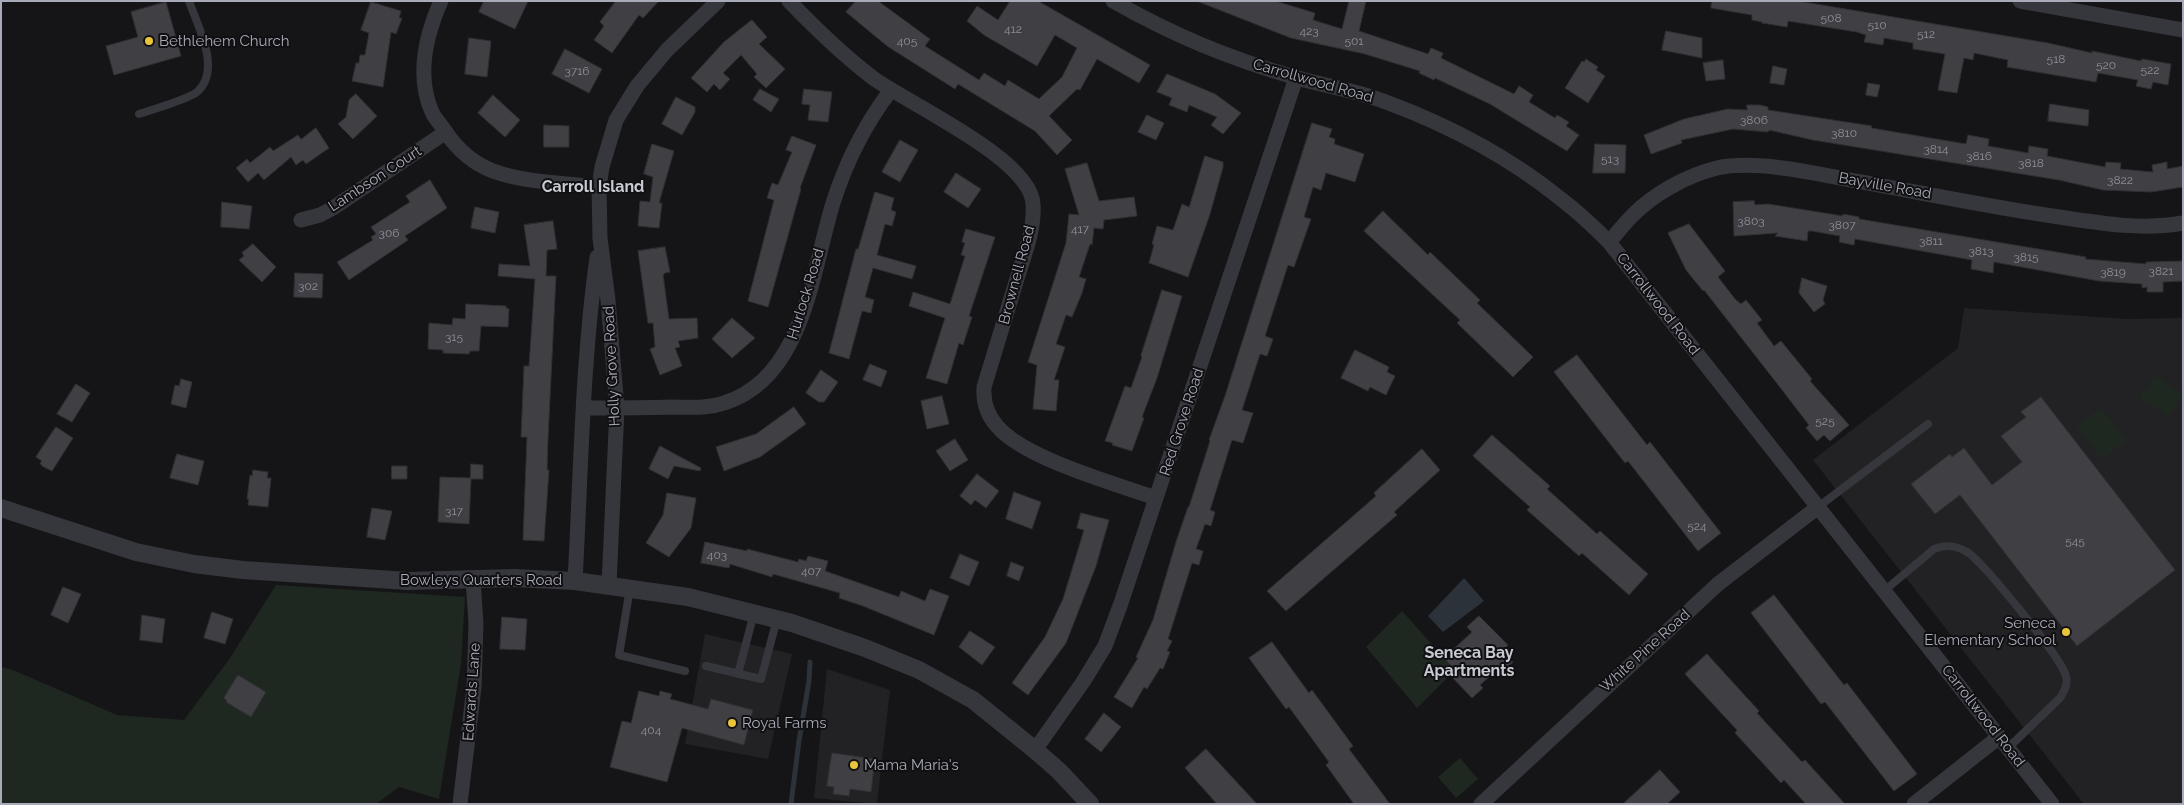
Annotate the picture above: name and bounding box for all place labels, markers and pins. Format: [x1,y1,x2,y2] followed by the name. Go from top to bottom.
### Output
[159,32,289,50] place label: Bethlehem Church
[143,35,155,47] marker: Bethlehem Church
[1924,614,2056,649] place label: Seneca Elementary School
[2060,626,2072,638] marker: Seneca Elementary School
[742,714,827,732] place label: Royal Farms
[726,717,738,729] marker: Royal Farms
[864,756,959,774] place label: Mama Maria's
[848,759,860,771] marker: Mama Maria's

